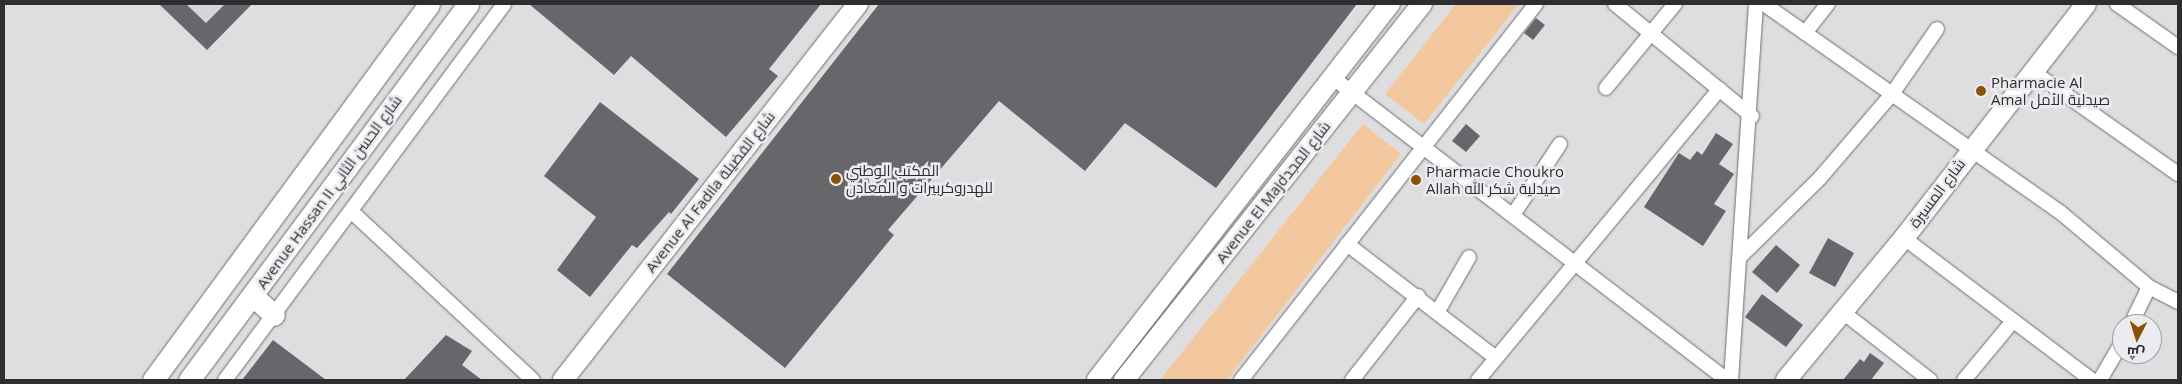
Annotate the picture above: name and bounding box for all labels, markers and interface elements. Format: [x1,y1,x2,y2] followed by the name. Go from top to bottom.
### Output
[1991,73,2110,108] place label: Pharmacie Al Amal صيدلية الأمل
[1975,85,1987,97] marker: Pharmacie Al Amal صيدلية الأمل
[253,92,405,292] street label: Avenue Hassan II شارع الحسن الثاني
[641,108,779,276] street label: Avenue Al Fadila شارع الفضيلة
[1212,117,1334,267] street label: Avenue El Majdشارع المجد
[1905,155,1969,231] street label: شارع المسيرة
[846,161,993,196] place label: المكتب الوطني للهدروكربيرات و المعادن
[1426,162,1564,197] place label: Pharmacie Choukro Allah صيدلية شكر الله
[830,173,842,185] marker: المكتب الوطني للهدروكربيرات و المعادن
[1410,174,1422,186] marker: Pharmacie Choukro Allah صيدلية شكر الله
[2112,314,2162,364] north arrow
[2126,343,2146,364] text: ش

